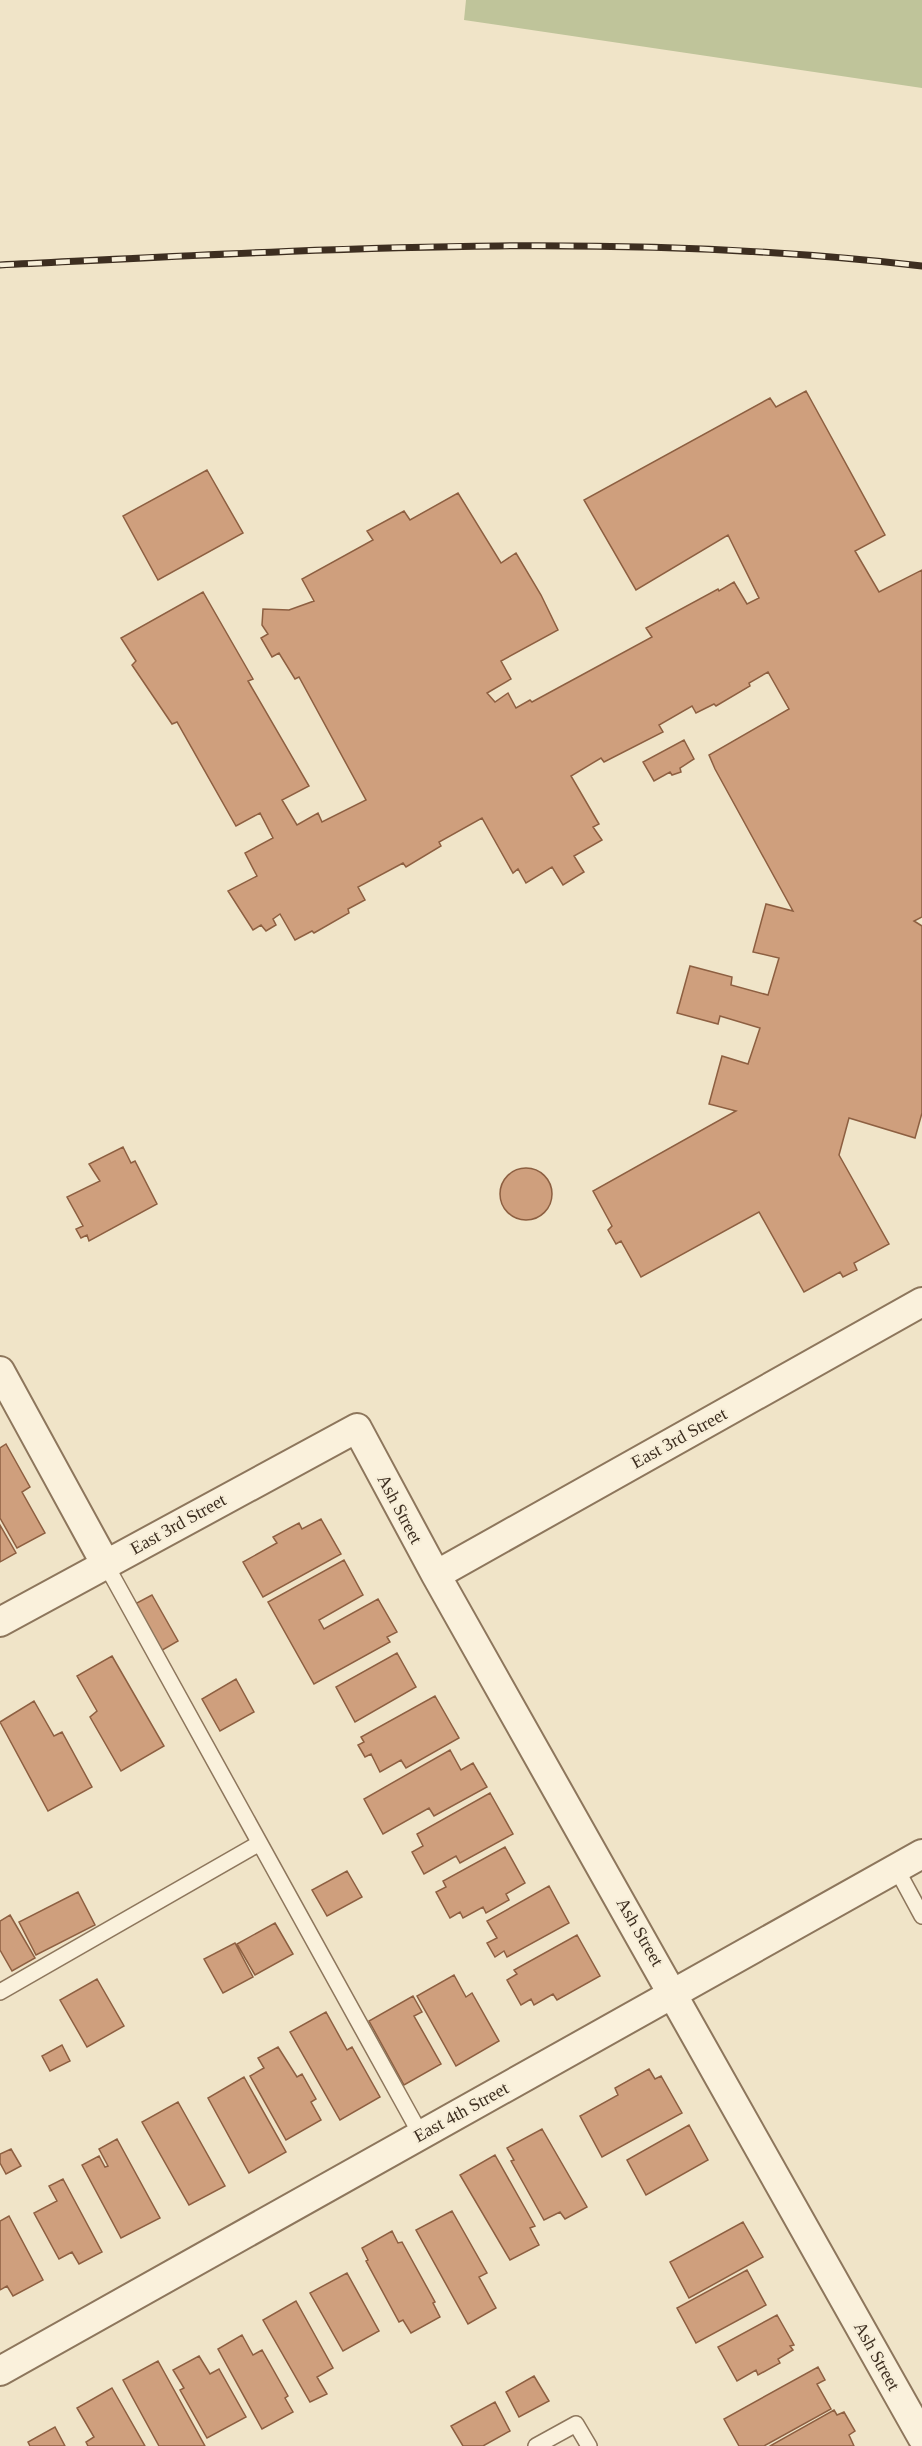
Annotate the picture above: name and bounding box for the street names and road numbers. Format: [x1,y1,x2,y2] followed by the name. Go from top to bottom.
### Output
[628,1404,730,1472] street label: East 3rd Street
[373,1471,427,1547] street label: Ash Street
[127,1490,229,1558] street label: East 3rd Street
[612,1894,668,1970] street label: Ash Street
[410,2078,512,2146] street label: East 4th Street
[850,2318,904,2394] street label: Ash Street

